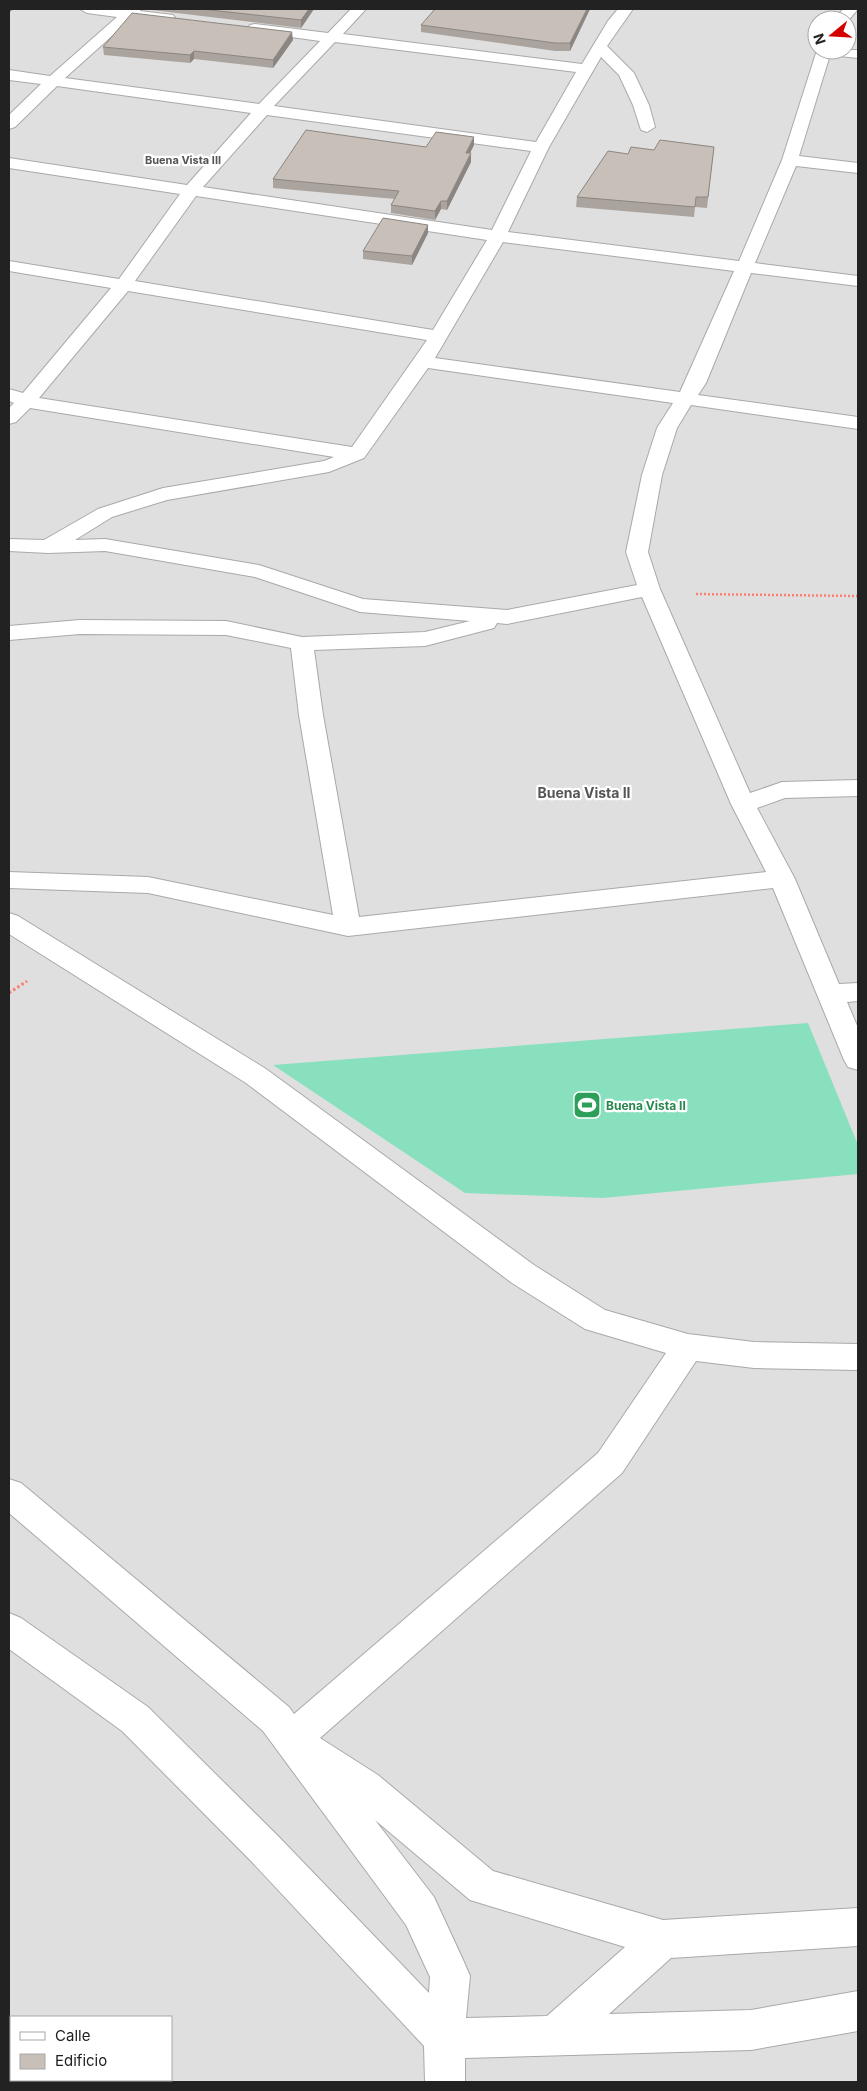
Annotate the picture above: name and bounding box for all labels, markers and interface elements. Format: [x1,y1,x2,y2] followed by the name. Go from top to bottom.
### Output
[807,10,857,60] north arrow
[809,31,829,47] text: N
[145,153,221,167] district label: Buena Vista III
[537,784,631,801] district label: Buena Vista II
[572,1090,602,1120] sports icon: Buena Vista II
[606,1098,686,1113] place label: Buena Vista II
[10,2016,172,2081] legend
[55,2026,90,2045] text: Calle
[55,2051,107,2070] text: Edificio

